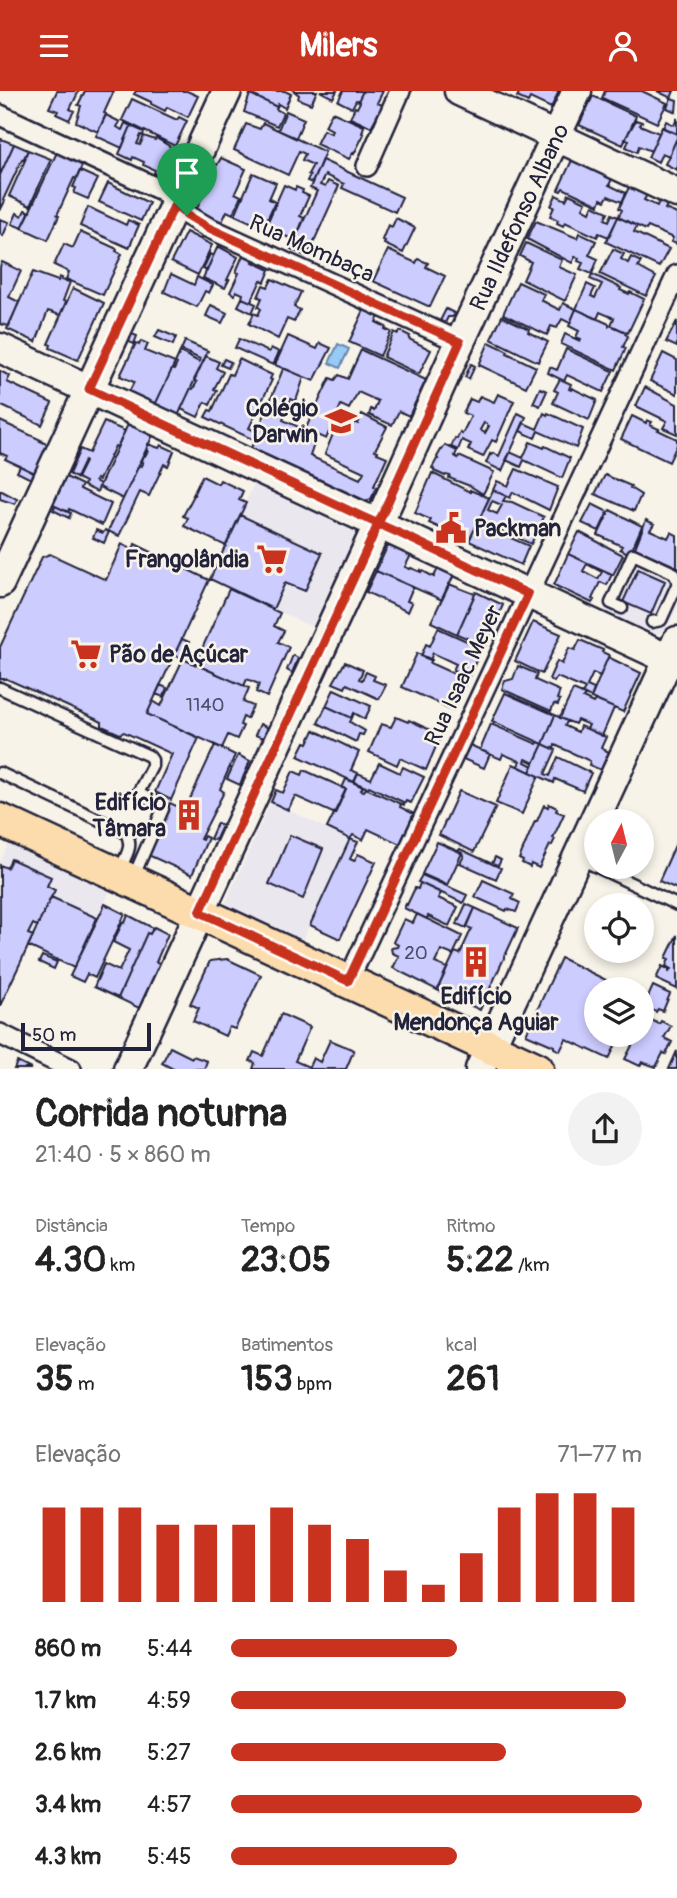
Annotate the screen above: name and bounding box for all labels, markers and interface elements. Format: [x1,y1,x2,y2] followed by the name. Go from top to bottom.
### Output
[300,26,377,66] text: Milers
[35,27,73,65] icon: menu
[604,27,642,65] icon: person
[463,119,576,315] street label: Rua Ildefonso Albano
[157,143,217,215] pin
[168,154,206,192] icon: arrive
[245,208,379,289] street label: Rua Mombaça
[246,394,319,449] place label: Colégio Darwin
[324,404,358,438] school or university icon: Colégio Darwin
[434,511,468,545] public building icon: Packman
[474,514,561,543] place label: Packman
[255,542,289,576] supermarket icon: Frangolândia
[125,545,249,574] place label: Frangolândia
[418,600,509,750] street label: Rua Isaac Meyer
[69,637,103,671] supermarket icon: Pão de Açúcar
[109,640,249,669] place label: Pão de Açúcar
[186,693,224,717] house number: 1140
[91,788,167,843] place label: Edifício Tâmara
[172,798,206,832] building icon: Edifício Tâmara
[584,809,654,879] north arrow
[584,809,654,1047] map controls
[584,893,654,963] button: locate
[404,941,428,965] house number: 20
[459,945,493,979] building icon: Edifício Mendonça Aguiar
[584,977,654,1047] button: layers
[393,982,559,1037] place label: Edifício Mendonça Aguiar
[21,1020,150,1051] scale bar
[32,1023,76,1047] text: 50 m
[35,1090,287,1138] text: Corrida noturna
[568,1092,642,1166] button: share
[35,1140,211,1169] text: 21:40 · 5 × 860 m
[35,1214,108,1238] text: Distância
[241,1214,295,1238] text: Tempo
[446,1214,495,1238] text: Ritmo
[35,1238,106,1282] text: 4.30
[241,1238,331,1282] text: 23:05
[446,1238,514,1282] text: 5:22
[106,1253,135,1277] text: km
[514,1253,550,1277] text: /km
[35,1333,106,1357] text: Elevação
[241,1333,333,1357] text: Batimentos
[446,1333,477,1357] text: kcal
[35,1357,74,1401] text: 35
[241,1357,293,1401] text: 153
[446,1357,500,1401] text: 261
[74,1372,95,1396] text: m
[293,1372,332,1396] text: bpm
[35,1440,121,1469] text: Elevação
[558,1440,642,1469] text: 71–77 m
[35,1634,101,1663] text: 860 m
[147,1634,192,1663] text: 5:44
[35,1686,96,1715] text: 1.7 km
[147,1686,191,1715] text: 4:59
[35,1738,101,1767] text: 2.6 km
[147,1738,191,1767] text: 5:27
[35,1790,101,1819] text: 3.4 km
[147,1790,191,1819] text: 4:57
[35,1842,101,1871] text: 4.3 km
[147,1842,191,1871] text: 5:45

